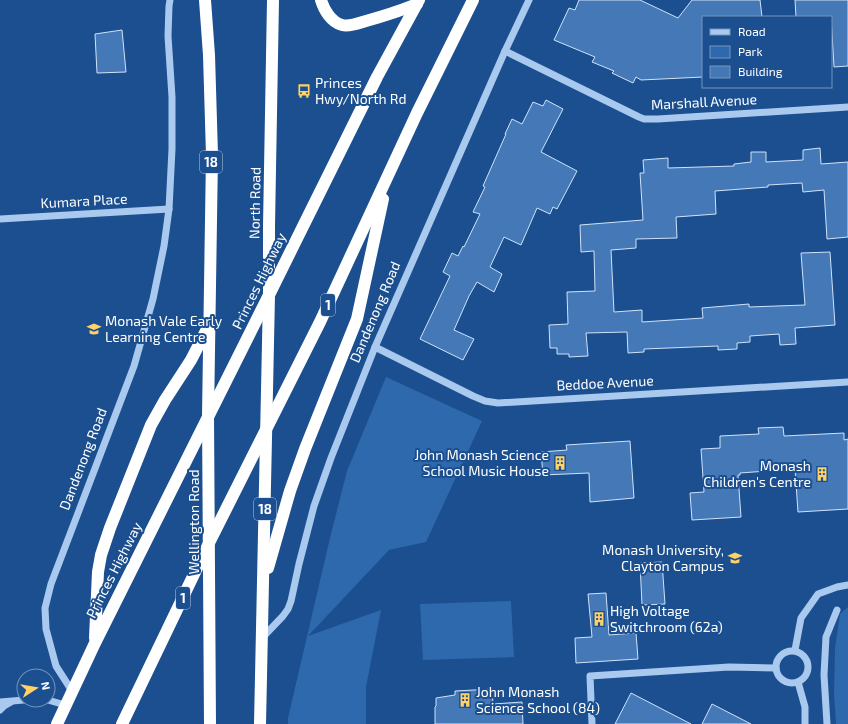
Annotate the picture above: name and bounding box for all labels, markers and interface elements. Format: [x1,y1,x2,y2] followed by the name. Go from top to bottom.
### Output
[702,16,832,88] legend
[738,24,766,38] text: Road
[738,44,763,58] text: Park
[738,64,783,78] text: Building
[315,74,407,107] place label: Princes Hwy/North Rd
[296,83,312,99] bus stop icon: Princes Hwy/North Rd
[651,90,757,113] street label: Marshall Avenue
[200,151,222,173] road number: 18
[245,167,264,239] street label: North Road
[40,190,128,211] street label: Kumara Place
[228,229,290,332] street label: Princes Highway
[346,259,403,365] street label: Dandenong Road
[321,294,335,316] road number: 1
[105,312,223,345] place label: Monash Vale Early Learning Centre
[86,321,102,337] school or university icon: Monash Vale Early Learning Centre
[556,371,654,394] street label: Beddoe Avenue
[55,405,110,512] street label: Dandenong Road
[414,446,549,479] place label: John Monash Science School Music House
[552,455,568,471] building icon: John Monash Science School Music House
[703,457,811,490] place label: Monash Children's Centre
[814,466,830,482] building icon: Monash Children's Centre
[185,469,202,575] street label: Wellington Road
[254,498,276,520] road number: 18
[82,518,145,621] street label: Princes Highway
[602,541,724,574] place label: Monash University, Clayton Campus
[727,550,743,566] school or university icon: Monash University, Clayton Campus
[176,587,190,609] road number: 1
[610,602,723,635] place label: High Voltage Switchroom (62a)
[591,611,607,627] building icon: High Voltage Switchroom (62a)
[16,668,56,708] north arrow
[39,681,53,691] text: N
[476,683,600,716] place label: John Monash Science School (84)
[457,692,473,708] building icon: John Monash Science School (84)

